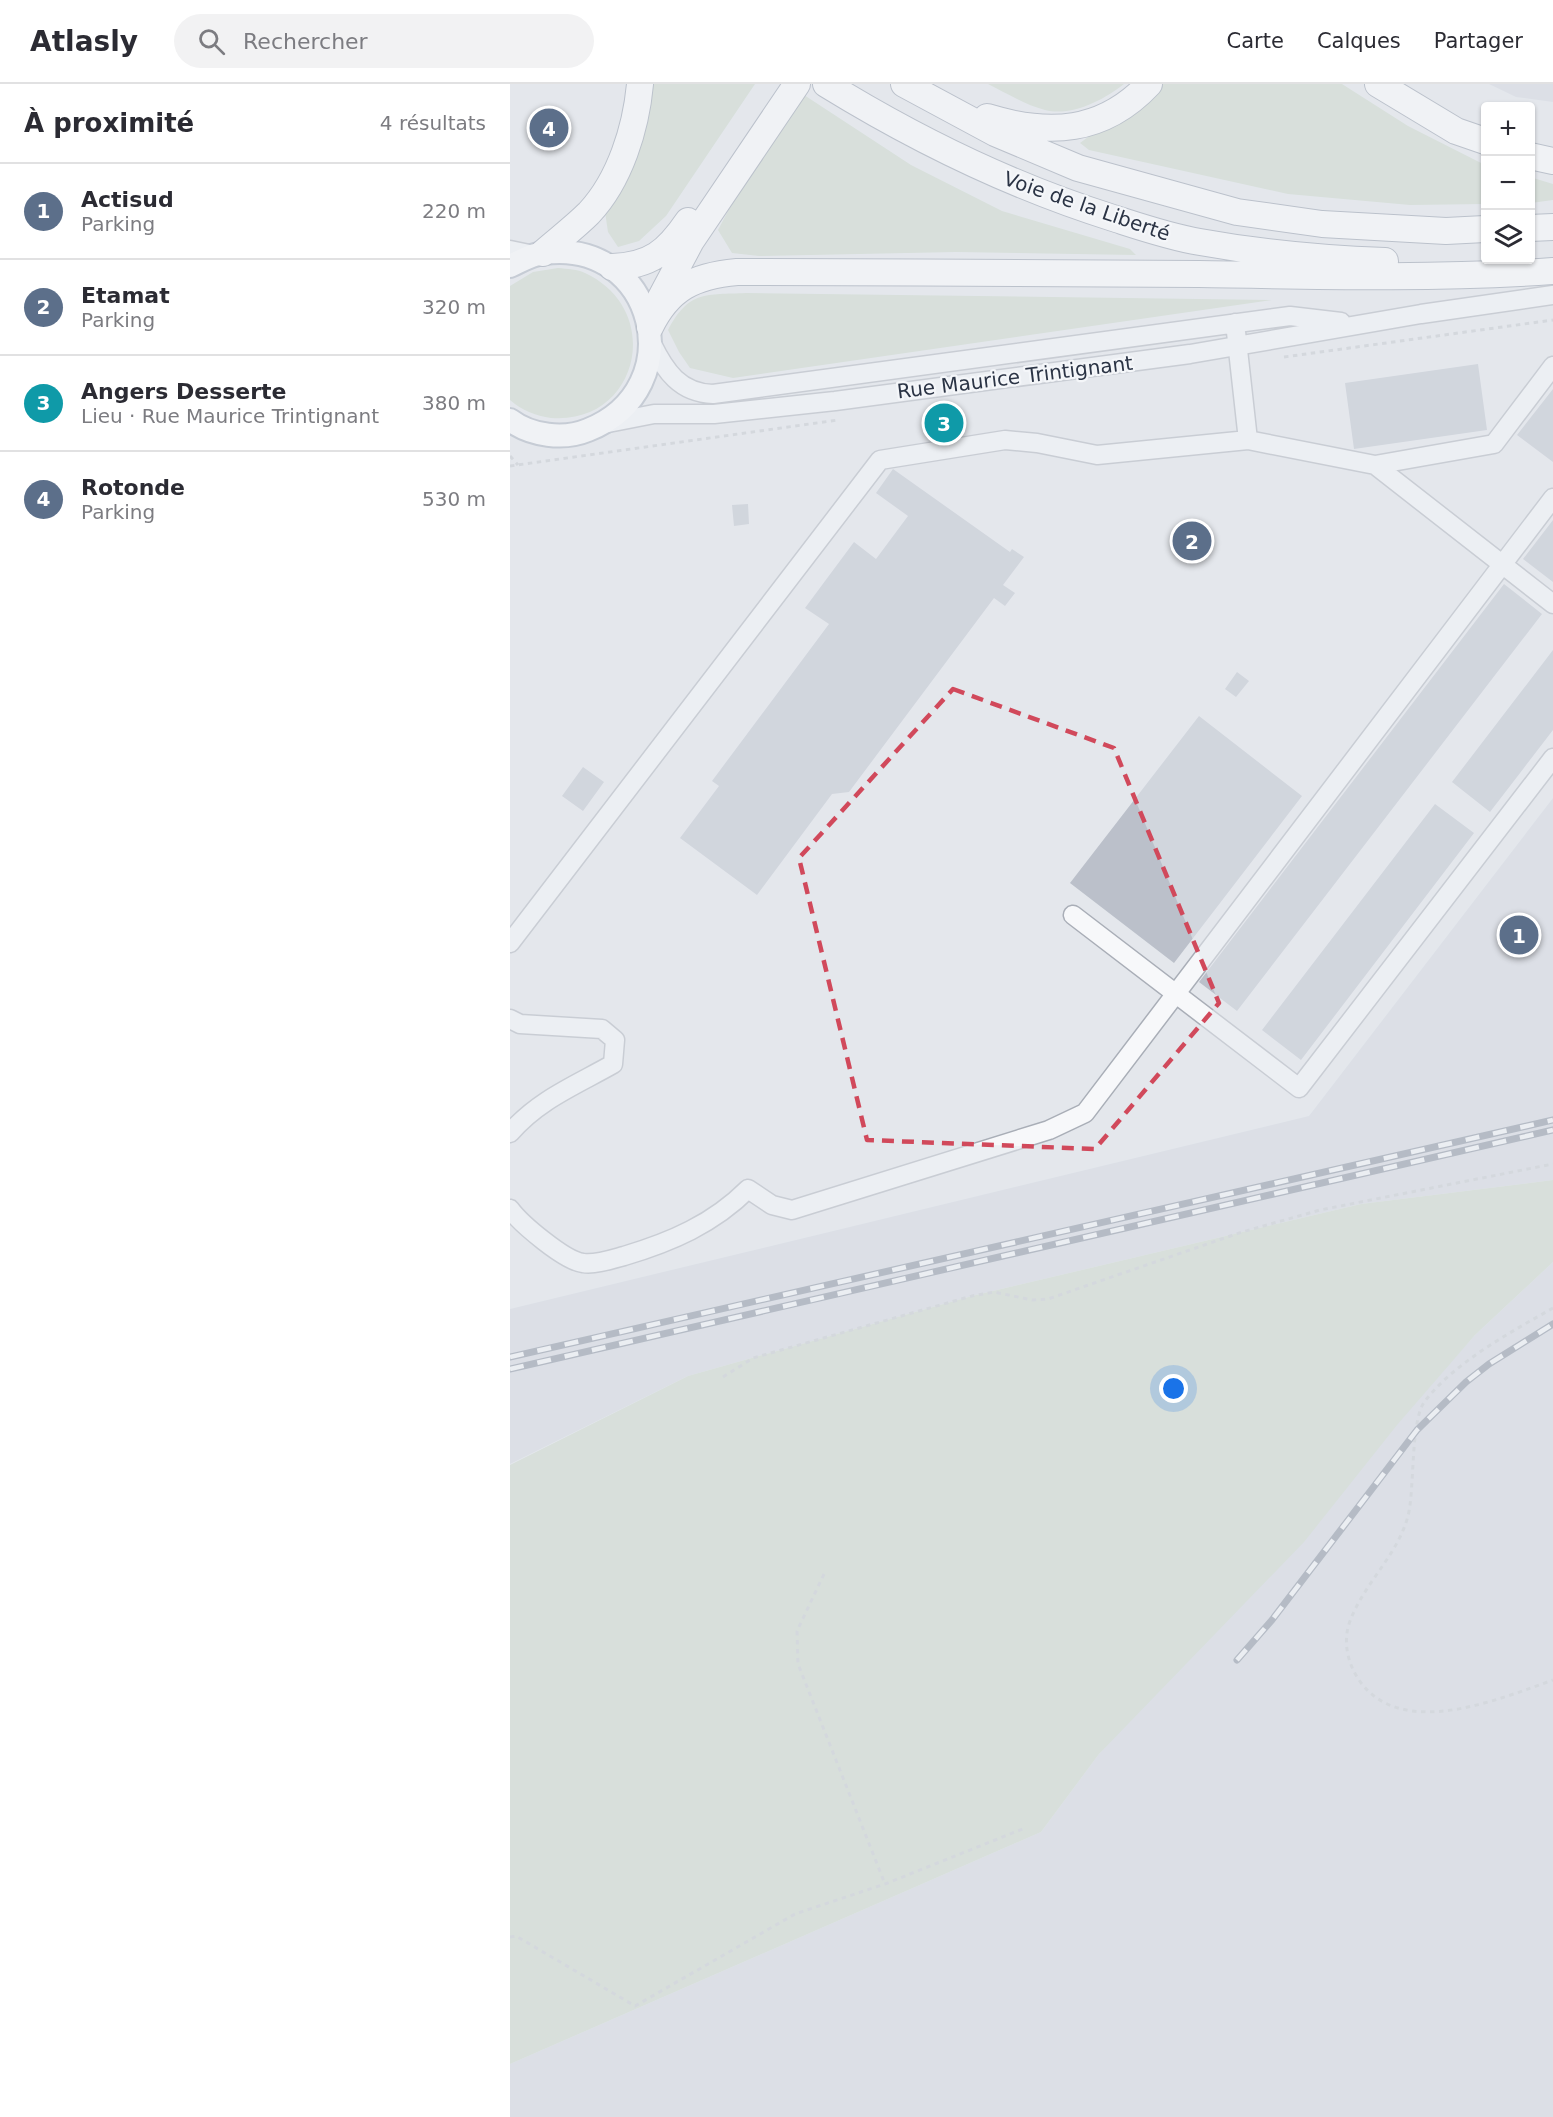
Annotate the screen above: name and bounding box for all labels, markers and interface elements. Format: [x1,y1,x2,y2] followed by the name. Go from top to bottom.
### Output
[174,14,594,68] search box
[30,25,138,58] text: Atlasly
[195,25,228,58] icon: search
[243,29,368,54] text: Rechercher
[1227,29,1284,53] text: Carte
[1317,29,1401,53] text: Calques
[1434,29,1523,53] text: Partager
[1481,102,1535,264] map controls
[1481,102,1535,156] button: +
[530,106,568,150] pin: 4
[24,108,194,138] text: À proximité
[380,111,486,135] text: 4 résultats
[1481,156,1535,210] button: −
[1001,166,1173,246] street label: Voie de la Liberté
[81,187,174,212] text: Actisud
[37,199,50,223] text: 1
[422,199,486,223] text: 220 m
[1481,210,1535,264] button: layers
[81,212,155,236] text: Parking
[81,283,170,308] text: Etamat
[37,295,50,319] text: 2
[422,295,486,319] text: 320 m
[81,308,155,332] text: Parking
[896,351,1134,403] street label: Rue Maurice Trintignant
[81,379,287,404] text: Angers Desserte
[37,391,50,415] text: 3
[422,391,486,415] text: 380 m
[924,400,964,446] pin: 3
[81,404,379,428] text: Lieu · Rue Maurice Trintignant
[81,475,185,500] text: Rotonde
[37,487,50,511] text: 4
[422,487,486,511] text: 530 m
[81,500,155,524] text: Parking
[1172,518,1212,564] pin: 2
[1500,912,1538,958] pin: 1
[1159,1374,1188,1403] your location

